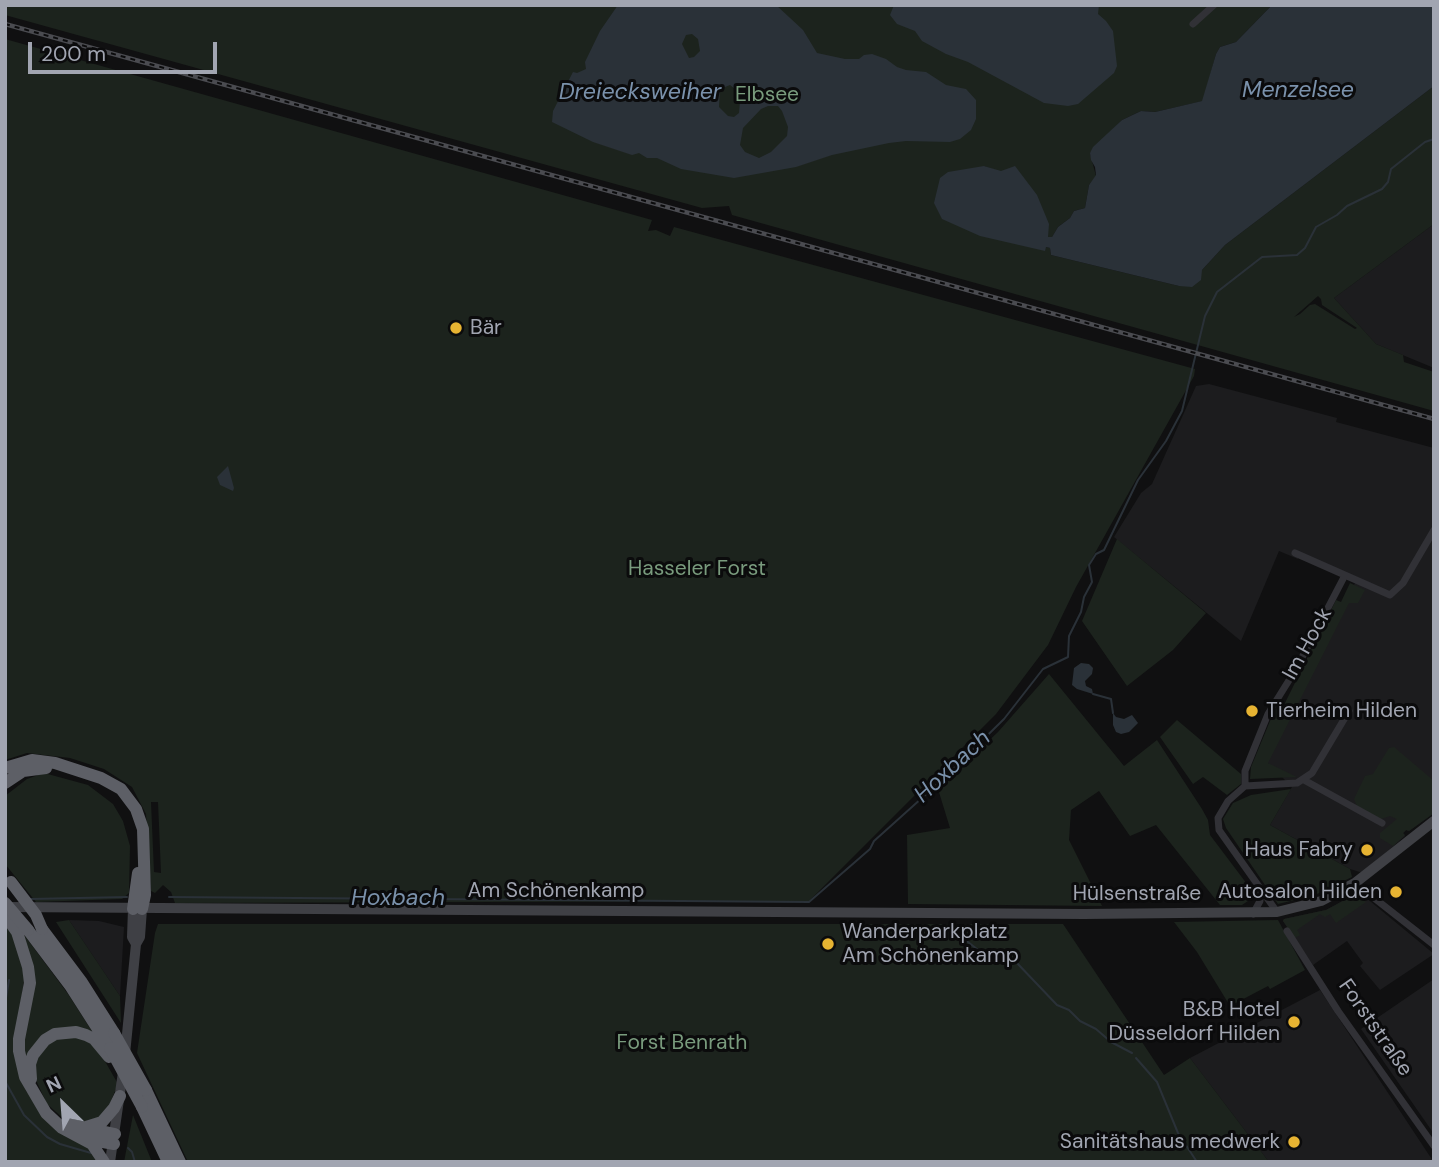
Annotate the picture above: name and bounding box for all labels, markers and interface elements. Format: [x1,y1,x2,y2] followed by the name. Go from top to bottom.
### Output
[32,28,220,72] scale bar
[41,40,106,68] text: 200 m
[1242,77,1354,105] water label: Menzelsee
[559,79,721,107] water label: Dreiecksweiher
[735,82,799,108] park label: Elbsee
[470,315,502,341] place label: Bär
[448,320,464,336] marker: Bär
[628,556,766,582] park label: Hasseler Forst
[1278,604,1338,684] street label: Im Hock
[1266,698,1417,724] place label: Tierheim Hilden
[1244,703,1260,719] marker: Tierheim Hilden
[909,725,997,809] water label: Hoxbach
[1245,837,1353,863] place label: Haus Fabry
[1359,842,1375,858] marker: Haus Fabry
[468,878,644,904] street label: Am Schönenkamp
[1218,879,1382,905] place label: Autosalon Hilden
[1073,881,1201,907] street label: Hülsenstraße
[1388,884,1404,900] marker: Autosalon Hilden
[351,885,445,913] water label: Hoxbach
[842,919,1019,969] place label: Wanderparkplatz Am Schönenkamp
[820,936,836,952] marker: Wanderparkplatz Am Schönenkamp
[1332,975,1418,1081] street label: Forststraße
[1109,997,1280,1047] place label: B&B Hotel Düsseldorf Hilden
[1286,1014,1302,1030] marker: B&B Hotel Düsseldorf Hilden
[617,1030,747,1056] park label: Forst Benrath
[28,1069,98,1139] north arrow
[42,1070,65,1099] text: N
[1060,1129,1280,1155] place label: Sanitätshaus medwerk
[1286,1134,1302,1150] marker: Sanitätshaus medwerk

